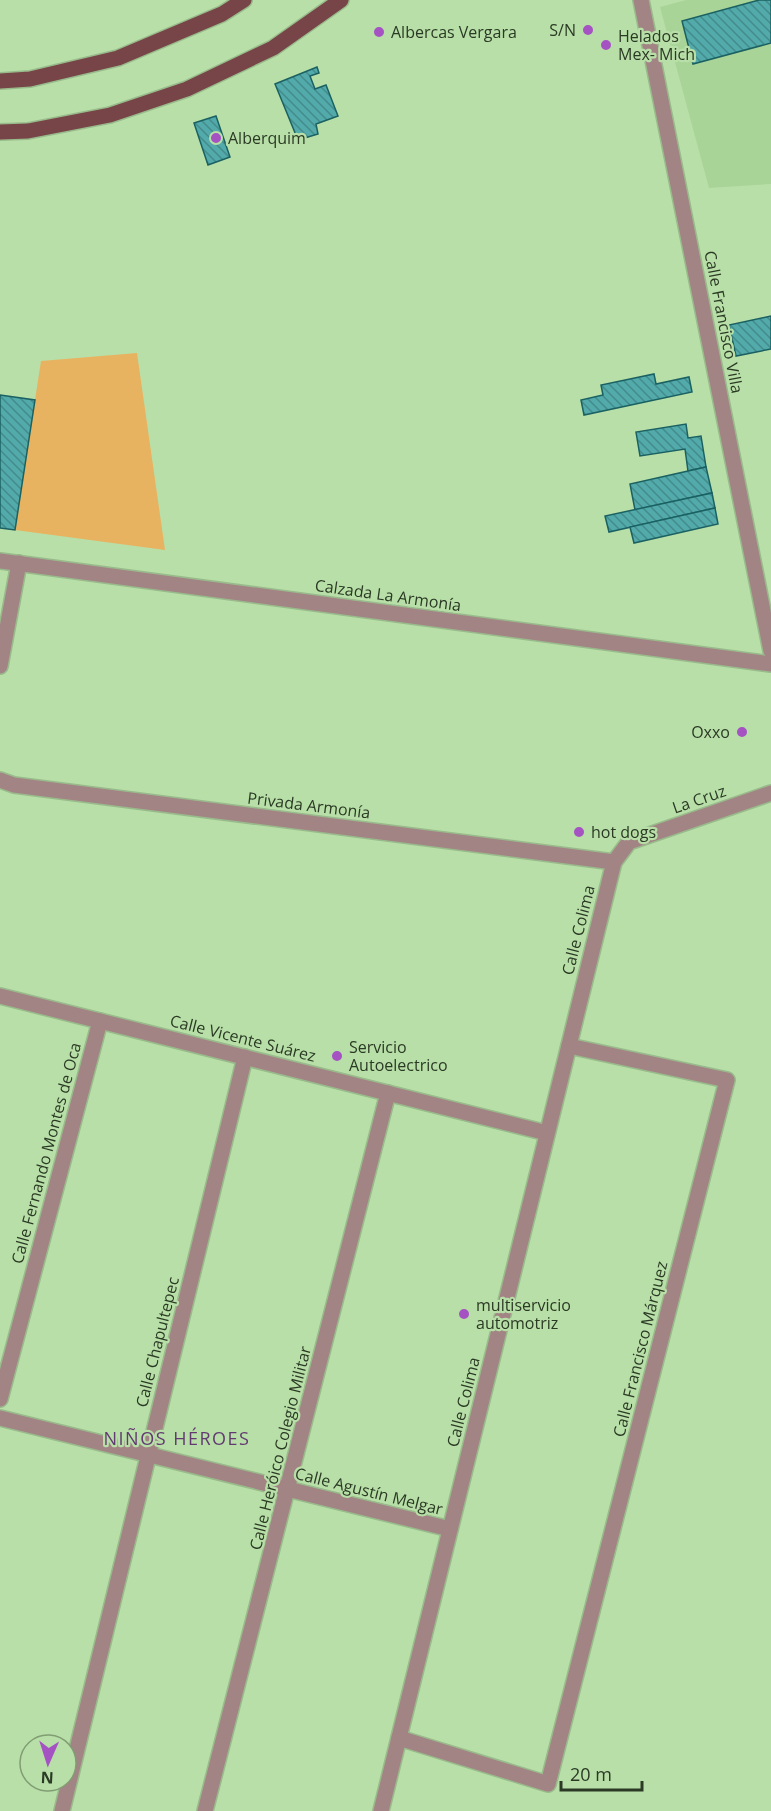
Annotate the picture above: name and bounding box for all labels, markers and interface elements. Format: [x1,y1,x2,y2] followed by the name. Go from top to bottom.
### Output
[549,19,576,41] place label: S/N
[391,21,517,43] place label: Albercas Vergara
[581,23,595,37] marker: S/N
[372,25,386,39] marker: Albercas Vergara
[618,25,695,65] place label: Helados Mex- Mich
[599,38,613,52] marker: Helados Mex- Mich
[228,127,306,149] place label: Alberquim
[209,131,223,145] marker: Alberquim
[699,249,749,395] street label: Calle Francisco Villa
[313,574,463,616] street label: Calzada La Armonía
[691,721,730,743] place label: Oxxo
[735,725,749,739] marker: Oxxo
[669,780,729,818] street label: La Cruz
[246,787,372,823] street label: Privada Armonía
[591,821,656,843] place label: hot dogs
[572,825,586,839] marker: hot dogs
[556,883,600,977] street label: Calle Colima
[168,1009,318,1067] street label: Calle Vicente Suárez
[349,1036,448,1076] place label: Servicio Autoelectrico
[6,1040,86,1266] street label: Calle Fernando Montes de Oca
[330,1049,344,1063] marker: Servicio Autoelectrico
[608,1259,672,1439] street label: Calle Francisco Márquez
[130,1274,184,1410] street label: Calle Chapultepec
[476,1294,571,1334] place label: multiservicio automotriz
[457,1307,471,1321] marker: multiservicio automotriz
[244,1343,316,1552] street label: Calle Heróico Colegio Militar
[441,1355,485,1449] street label: Calle Colima
[104,1426,250,1450] district label: NIÑOS HÉROES
[293,1462,446,1520] street label: Calle Agustín Melgar
[18,1733,78,1793] north arrow
[561,1754,642,1792] scale bar
[570,1762,612,1786] text: 20 m
[40,1767,54,1789] text: N

